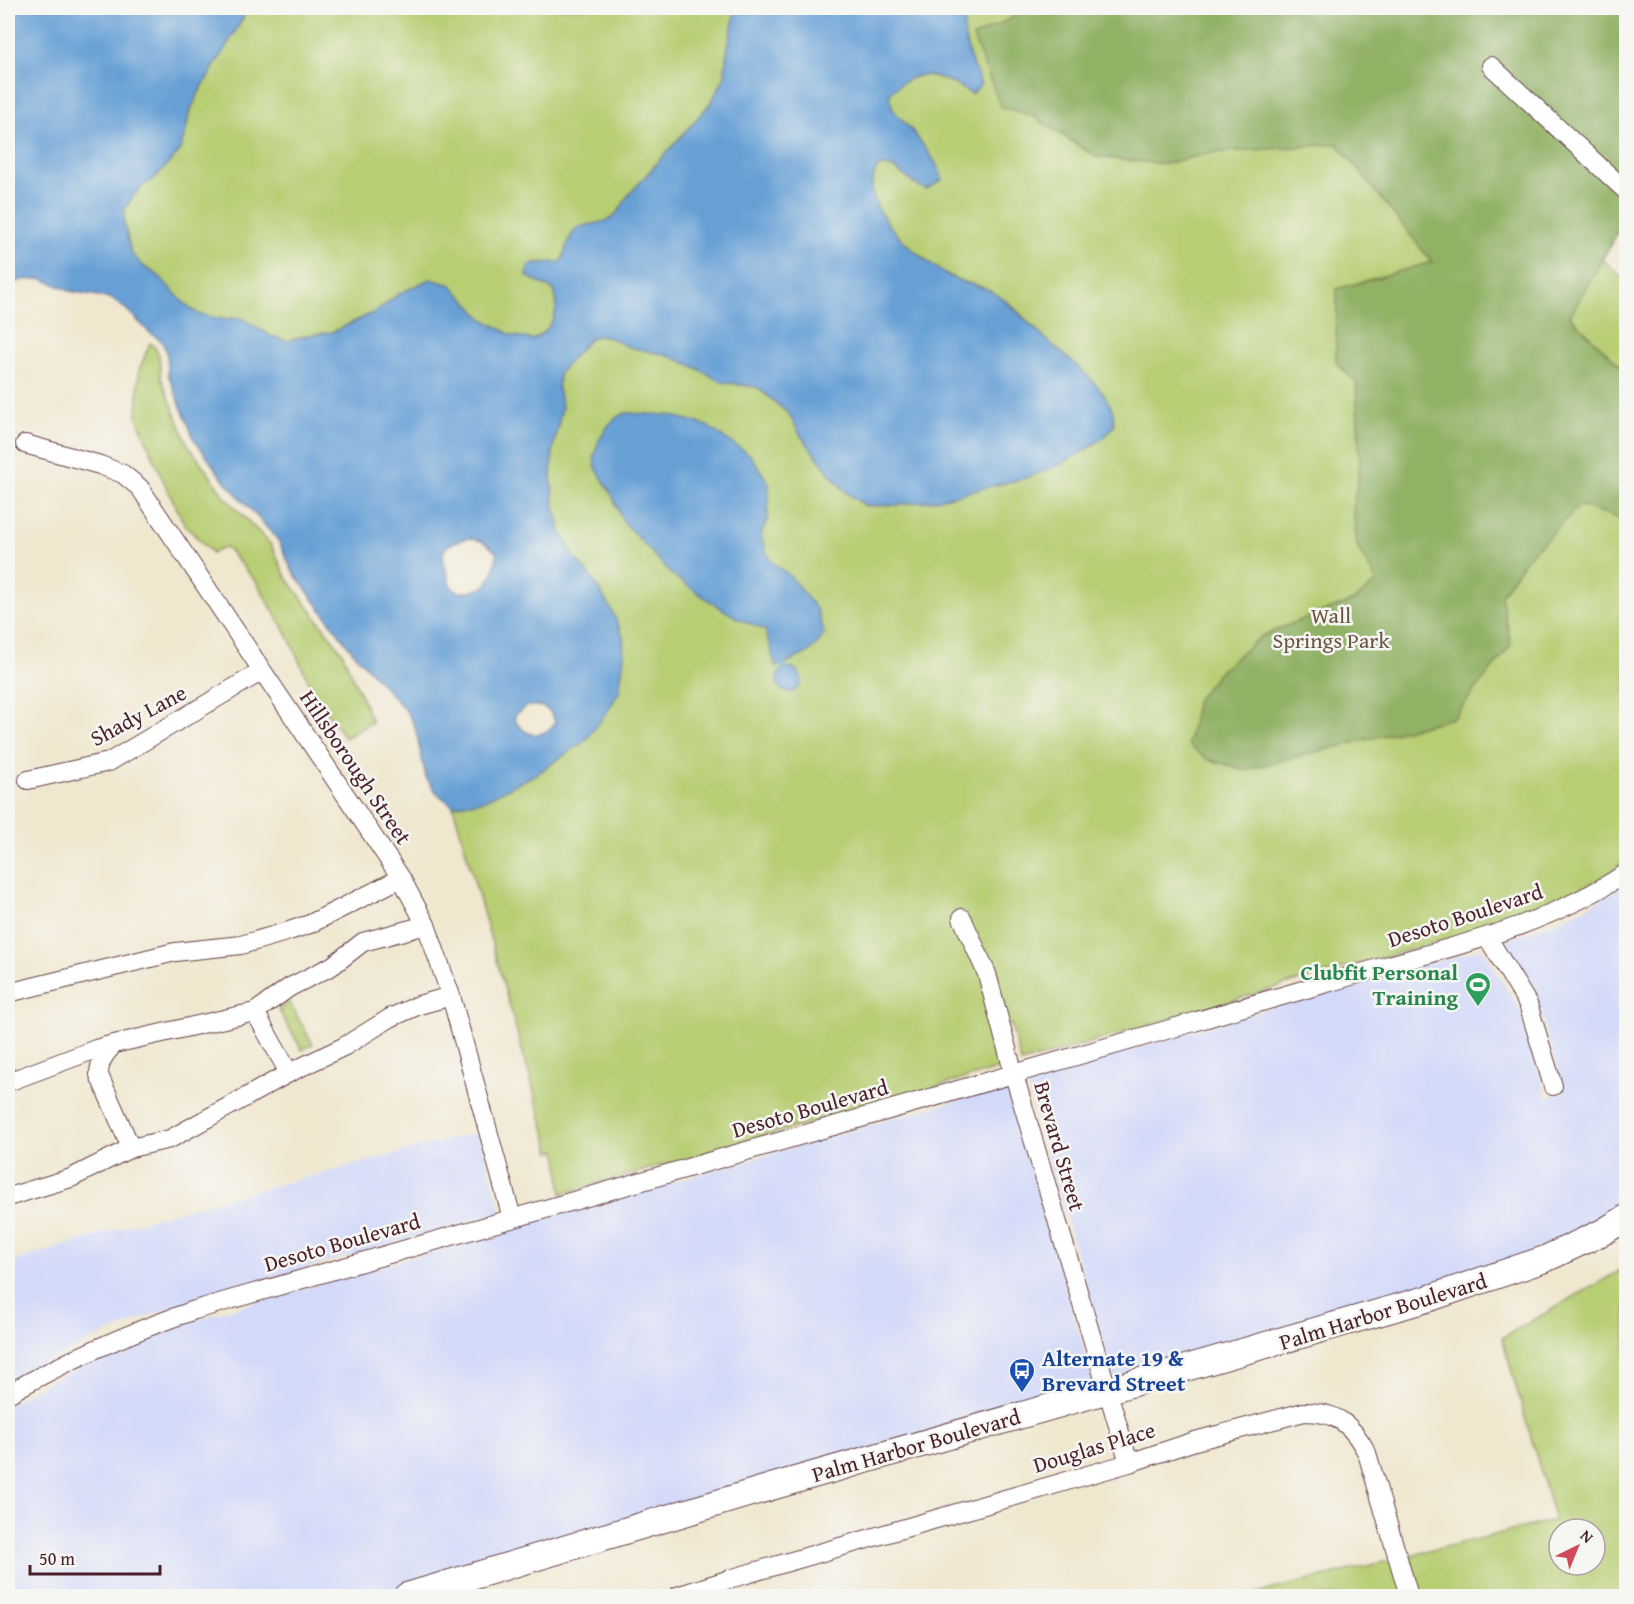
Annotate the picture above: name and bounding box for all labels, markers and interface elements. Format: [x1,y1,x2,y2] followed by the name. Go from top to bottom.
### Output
[1272,599,1390,656] park label: Wall Springs Park
[84,676,192,754] street label: Shady Lane
[292,683,420,851] street label: Hillsborough Street
[1383,875,1547,955] street label: Desoto Boulevard
[1300,956,1458,1013] place label: Clubfit Personal Training
[1463,970,1493,1008] sports icon: Clubfit Personal Training
[728,1070,892,1146] street label: Desoto Boulevard
[1026,1077,1094,1215] street label: Brevard Street
[260,1204,424,1280] street label: Desoto Boulevard
[1275,1264,1491,1358] street label: Palm Harbor Boulevard
[1042,1342,1186,1399] place label: Alternate 19 & Brevard Street
[1007,1356,1037,1394] bus stop icon: Alternate 19 & Brevard Street
[808,1400,1024,1490] street label: Palm Harbor Boulevard
[1029,1413,1159,1481] street label: Douglas Place
[1547,1517,1607,1577] north arrow
[1575,1524,1600,1549] text: N
[30,1538,160,1576] scale bar
[39,1545,75,1572] text: 50 m

